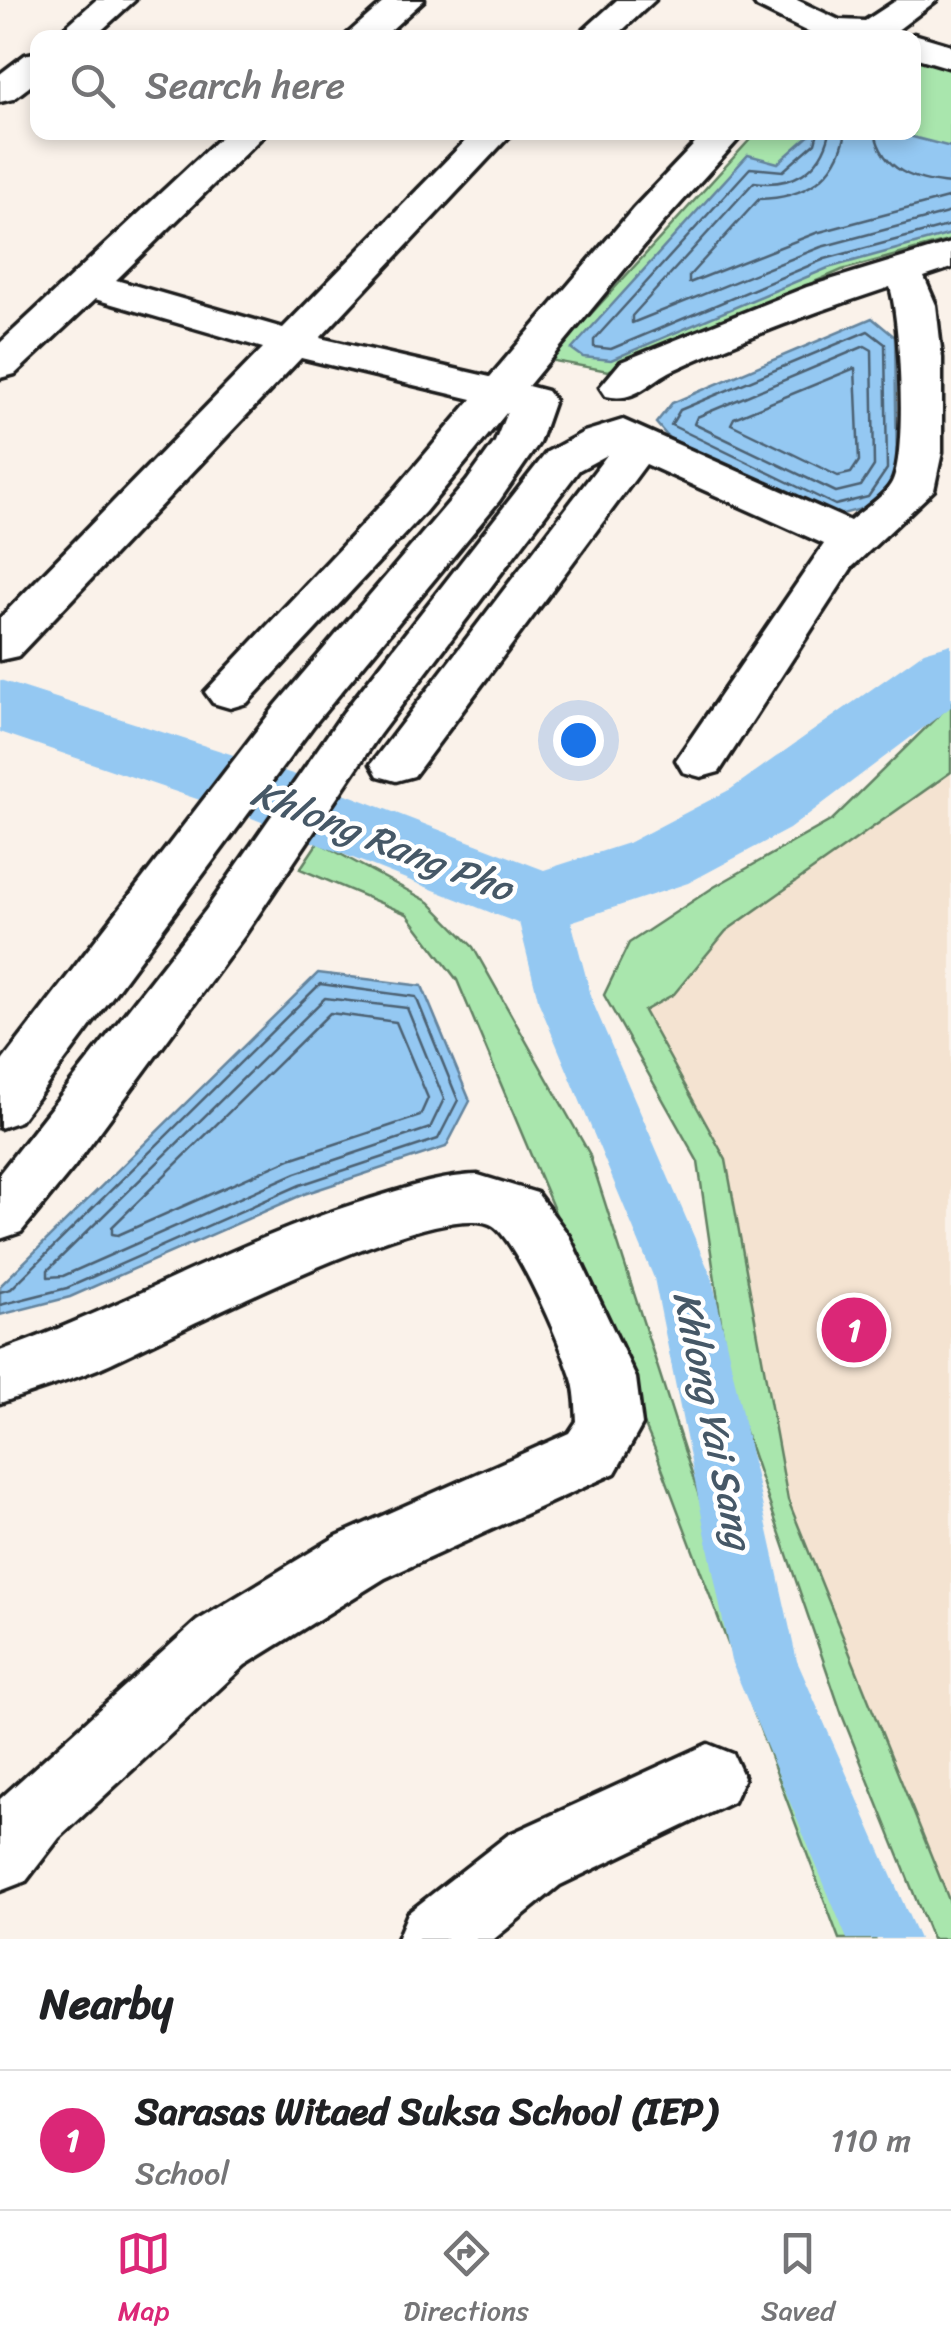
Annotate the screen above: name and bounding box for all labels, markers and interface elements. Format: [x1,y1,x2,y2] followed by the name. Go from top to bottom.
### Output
[30,30,921,140] search box
[145,52,345,119] text: Search here
[65,58,120,113] icon: search
[553,715,604,766] your location
[241,760,525,922] water label: Khlong Rang Pho
[653,1285,774,1559] water label: Khlong Yai Sang
[822,1292,886,1368] pin: 1
[40,1967,173,2041] text: Nearby
[135,2078,717,2145] text: Sarasas Witaed Suksa School (IEP)
[66,2112,79,2169] text: 1
[830,2112,911,2169] text: 110 m
[135,2145,229,2202] text: School
[116,2226,171,2335] tab: Map
[403,2226,529,2335] tab: Directions
[761,2226,835,2335] tab: Saved

